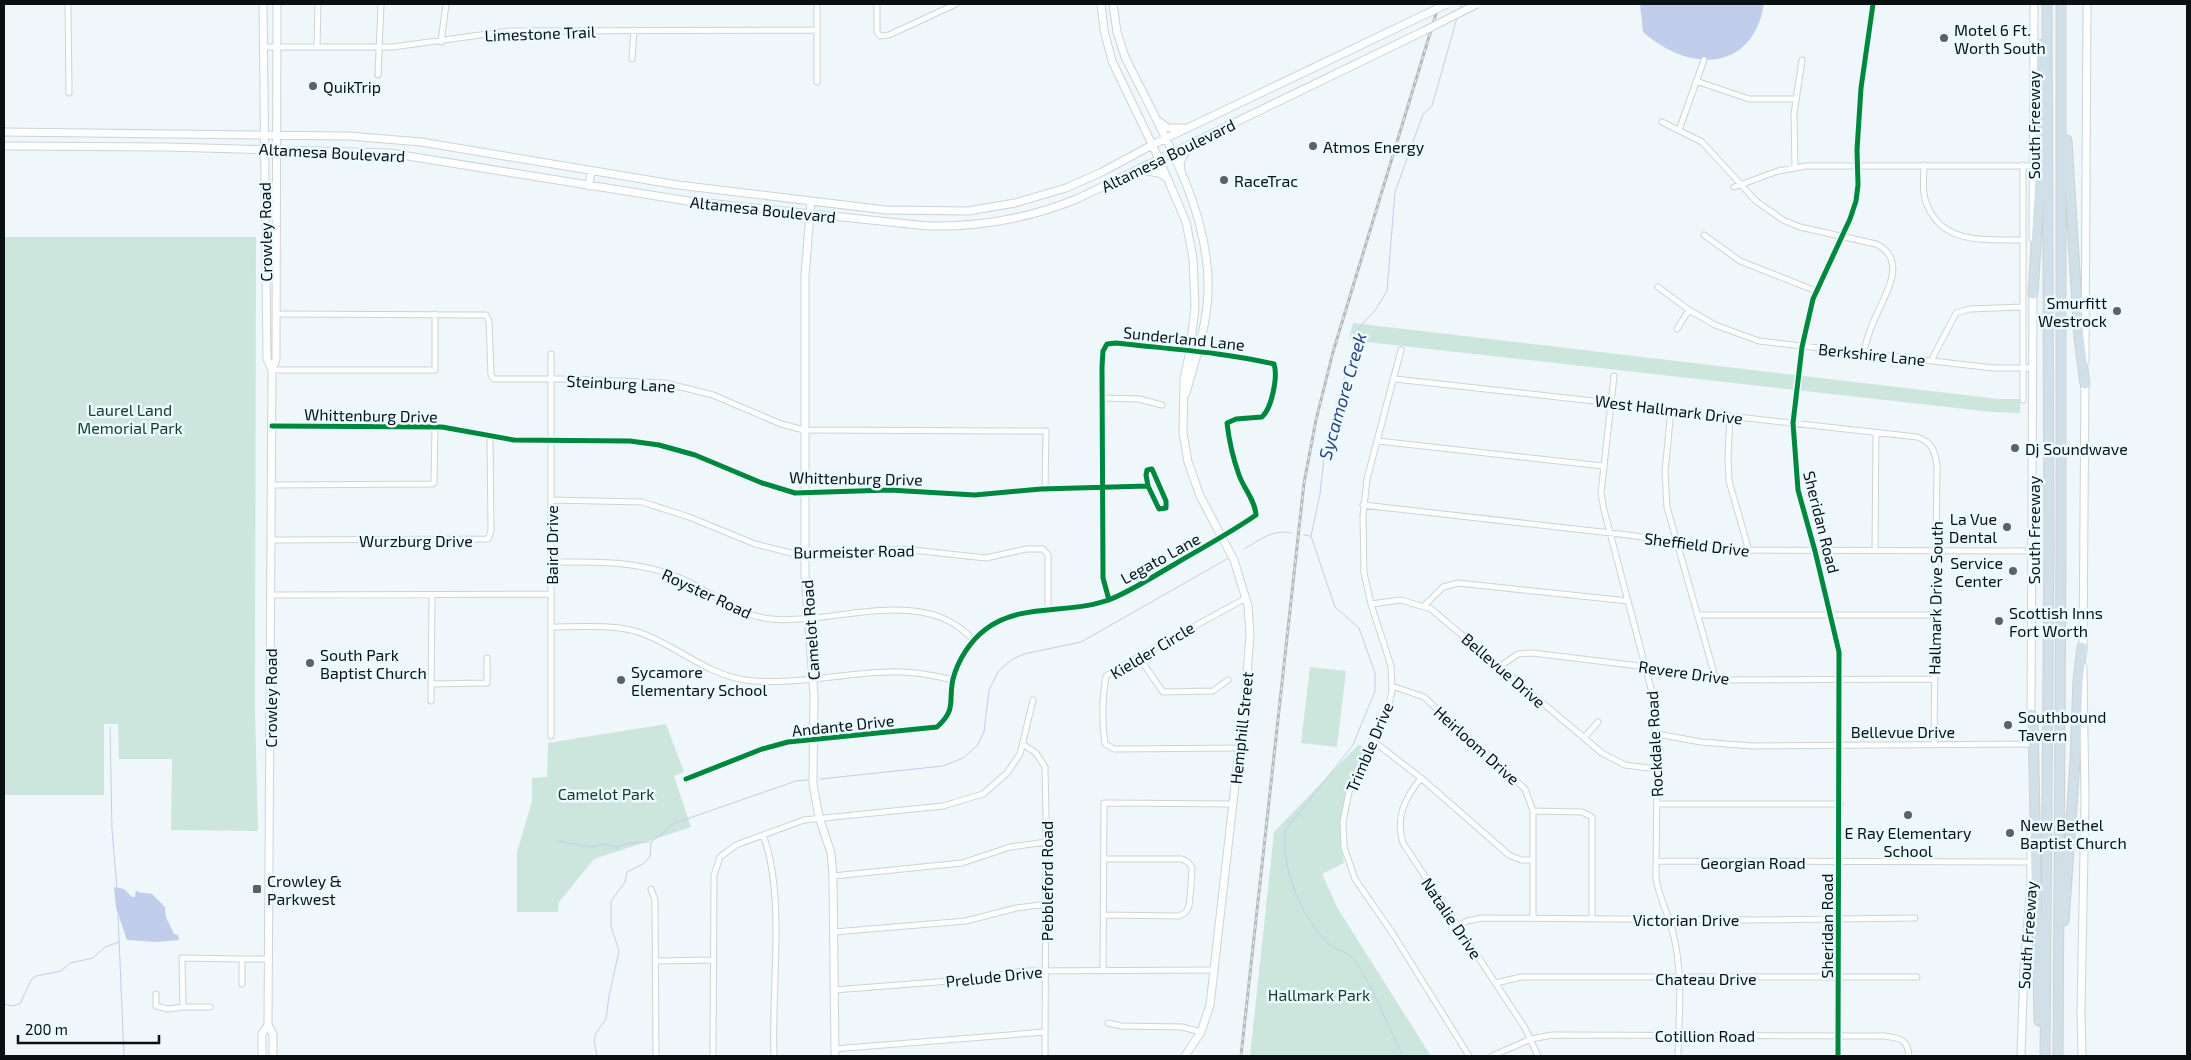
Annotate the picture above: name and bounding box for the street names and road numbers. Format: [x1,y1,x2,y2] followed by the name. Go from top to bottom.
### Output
[484,22,596,44] street label: Limestone Trail
[2024,70,2043,179] street label: South Freeway
[1098,114,1238,196] street label: Altamesa Boulevard
[258,139,406,165] street label: Altamesa Boulevard
[255,182,275,282] street label: Crowley Road
[689,192,837,226] street label: Altamesa Boulevard
[1122,322,1246,354] street label: Sunderland Lane
[1817,339,1927,369] street label: Berkshire Lane
[566,371,676,395] street label: Steinburg Lane
[1594,390,1744,428] street label: West Hallmark Drive
[304,404,438,426] street label: Whittenburg Drive
[789,467,923,489] street label: Whittenburg Drive
[1800,469,1844,575] street label: Sheridan Road
[2024,475,2043,584] street label: South Freeway
[542,505,561,585] street label: Baird Drive
[1924,521,1946,675] street label: Hallmark Drive South
[1117,528,1203,588] street label: Legato Lane
[1643,528,1751,560] street label: Sheffield Drive
[359,531,473,550] street label: Wurzburg Drive
[793,540,915,562] street label: Burmeister Road
[659,564,755,622] street label: Royster Road
[797,579,823,681] street label: Camelot Road
[1107,617,1197,683] street label: Kielder Circle
[1458,629,1550,711] street label: Bellevue Drive
[261,648,280,748] street label: Crowley Road
[1637,656,1731,688] street label: Revere Drive
[1226,671,1256,785] street label: Hemphill Street
[1642,690,1666,798] street label: Rockdale Road
[1341,699,1397,795] street label: Trimble Drive
[1430,702,1524,788] street label: Heirloom Drive
[791,710,895,740] street label: Andante Drive
[1851,722,1955,741] street label: Bellevue Drive
[1037,821,1056,941] street label: Pebbleford Road
[1700,853,1806,872] street label: Georgian Road
[1418,874,1486,962] street label: Natalie Drive
[1817,874,1836,978] street label: Sheridan Road
[2014,880,2040,990] street label: South Freeway
[1633,910,1739,929] street label: Victorian Drive
[945,961,1043,991] street label: Prelude Drive
[1655,969,1757,988] street label: Chateau Drive
[1655,1026,1755,1045] street label: Cotillion Road

